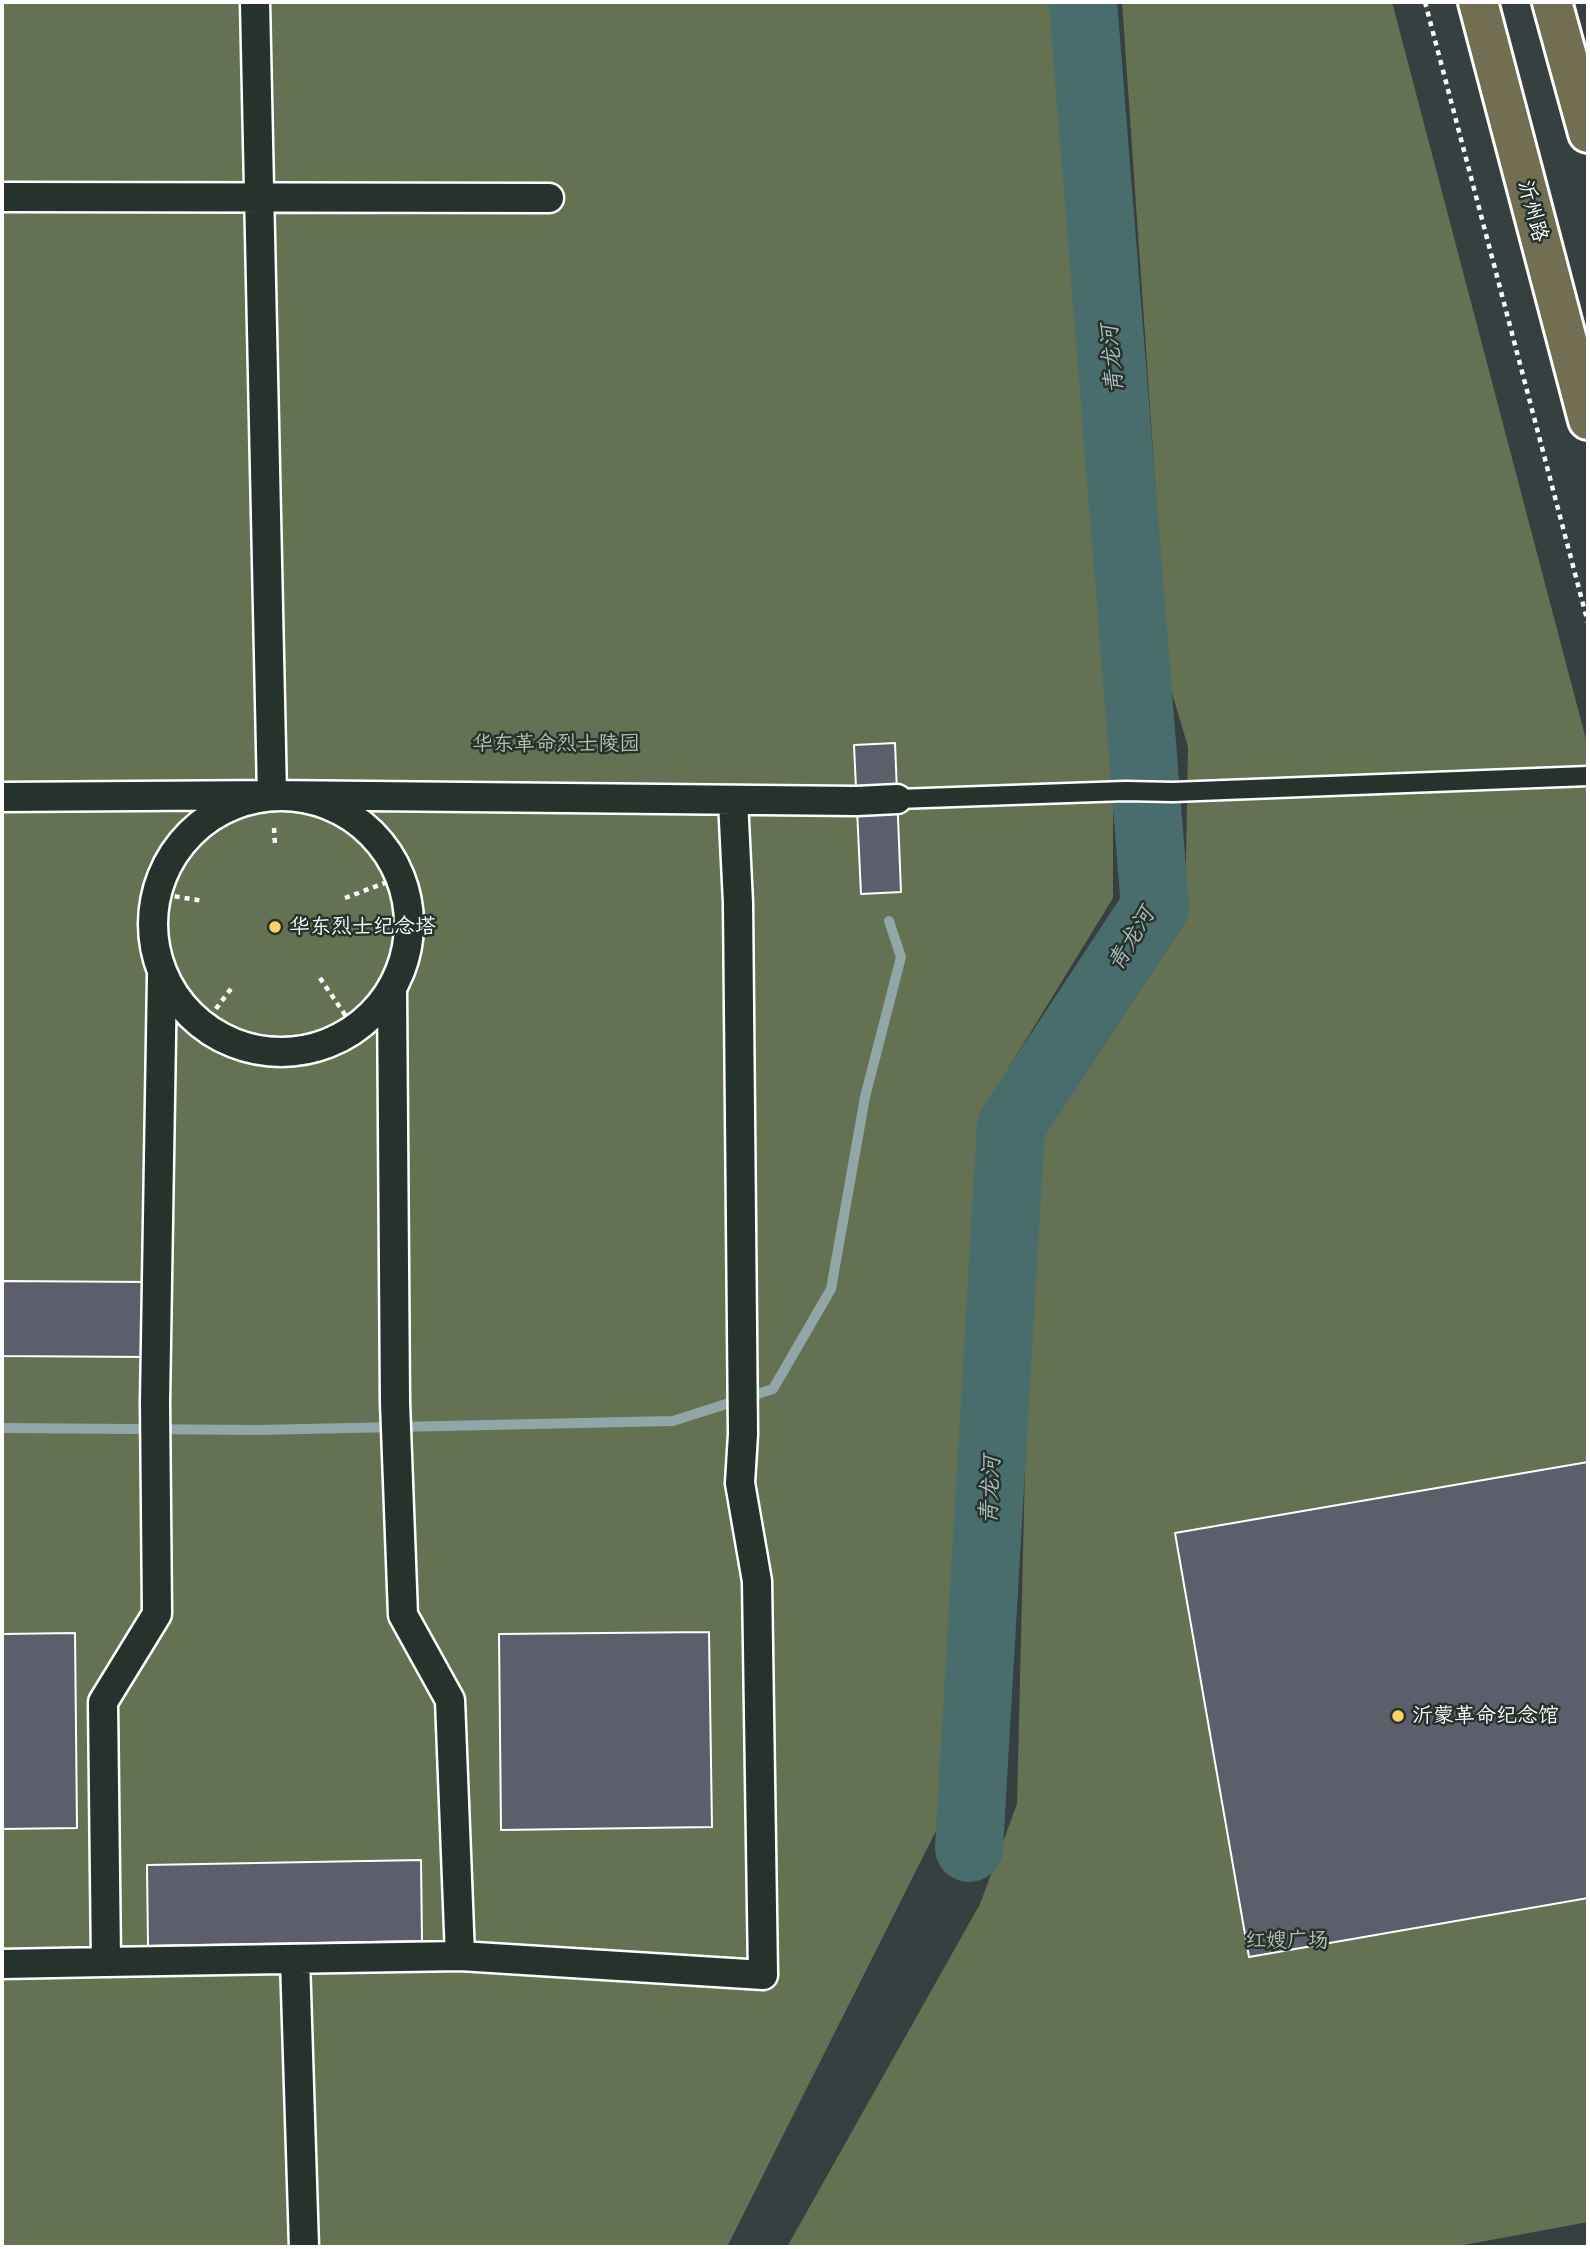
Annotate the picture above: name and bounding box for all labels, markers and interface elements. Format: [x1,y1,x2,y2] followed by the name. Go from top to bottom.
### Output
[1513,177,1553,245] street label: 沂州路
[1095,323,1129,395] water label: 青龙河
[472,731,640,757] park label: 华东革命烈士陵园
[1101,902,1161,976] water label: 青龙河
[289,914,436,940] place label: 华东烈士纪念塔
[267,919,283,935] marker: 华东烈士纪念塔
[974,1455,1006,1525] water label: 青龙河
[1412,1703,1559,1729] place label: 沂蒙革命纪念馆
[1390,1708,1406,1724] marker: 沂蒙革命纪念馆
[1245,1928,1329,1954] park label: 红嫂广场

